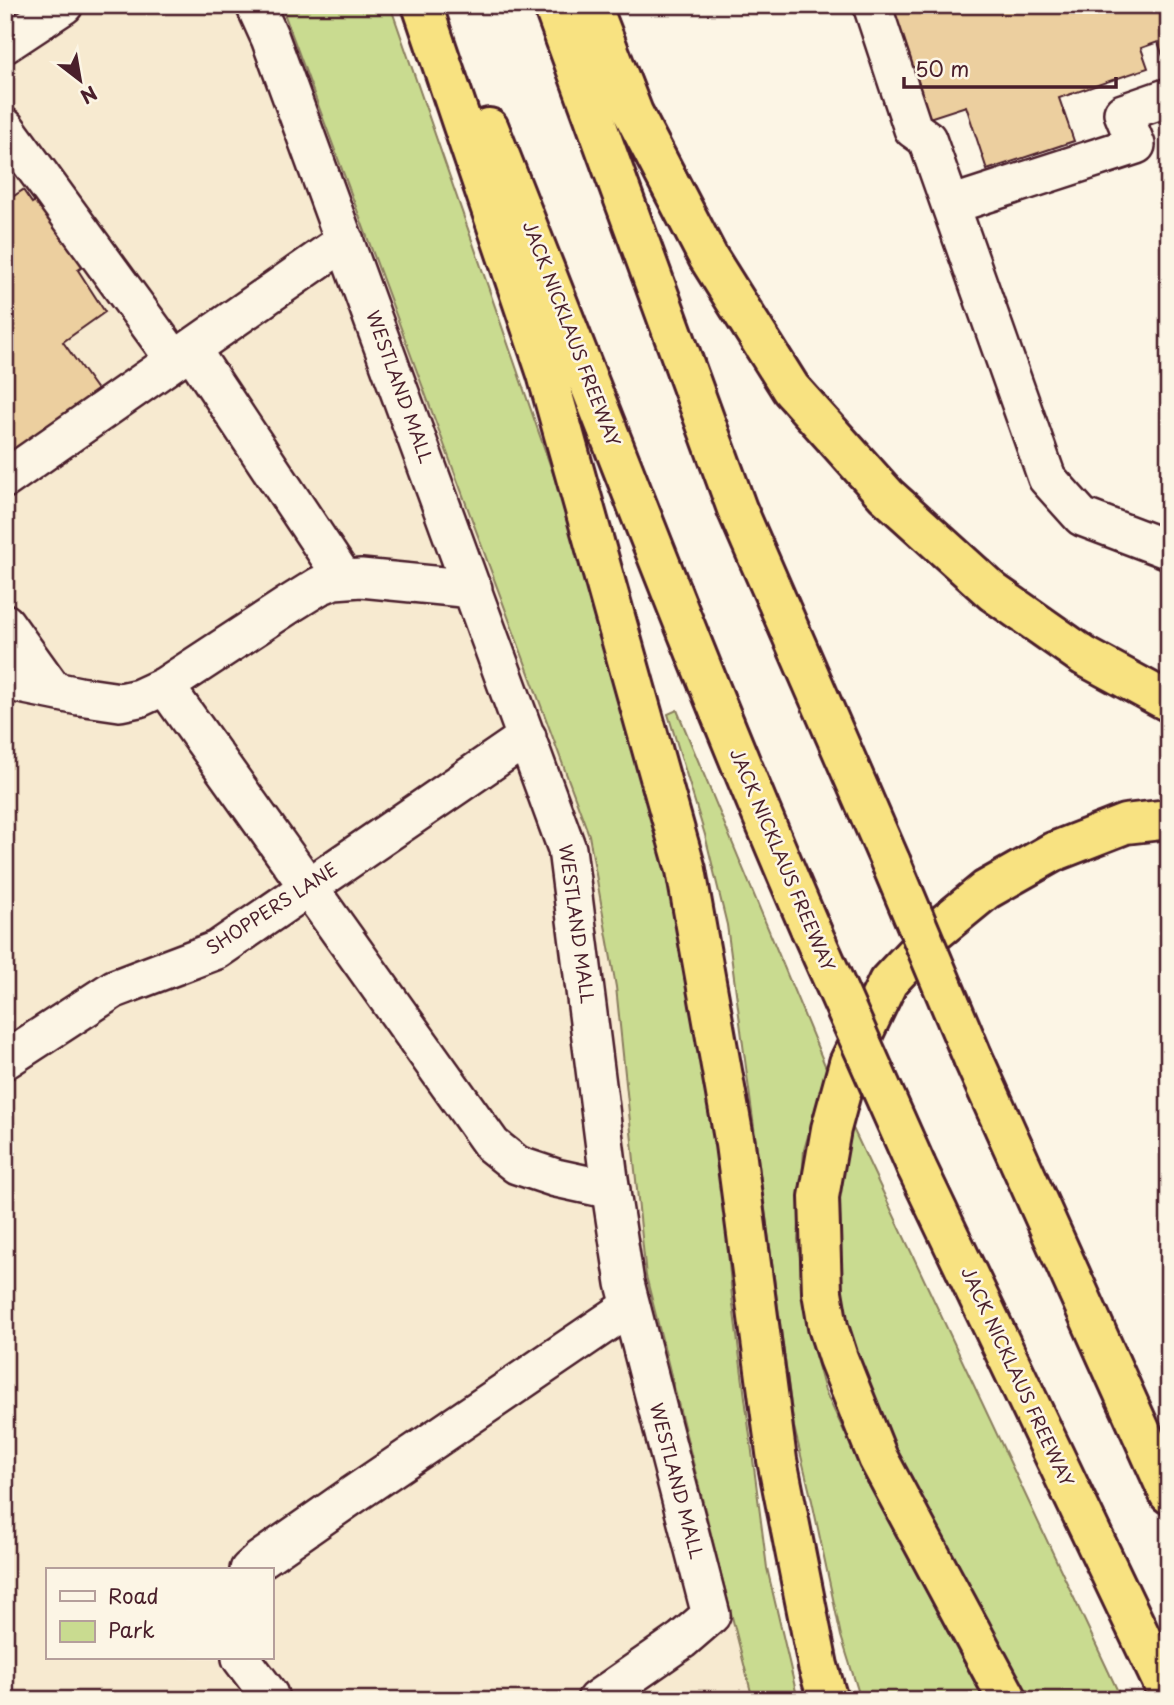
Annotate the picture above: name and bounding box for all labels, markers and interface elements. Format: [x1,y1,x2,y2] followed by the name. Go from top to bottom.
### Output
[46,46,116,116] north arrow
[904,46,1116,90] scale bar
[915,52,969,84] text: 50 m
[76,80,103,111] text: N
[517,217,628,451] street label: JACK NICKLAUS FREEWAY
[360,306,441,467] street label: WESTLAND MALL
[724,744,843,976] street label: JACK NICKLAUS FREEWAY
[553,842,602,1005] street label: WESTLAND MALL
[200,855,342,960] street label: SHOPPERS LANE
[955,1262,1081,1491] street label: JACK NICKLAUS FREEWAY
[644,1399,711,1562] street label: WESTLAND MALL
[46,1568,273,1660] legend
[108,1579,159,1611] text: Road
[108,1613,155,1645] text: Park

